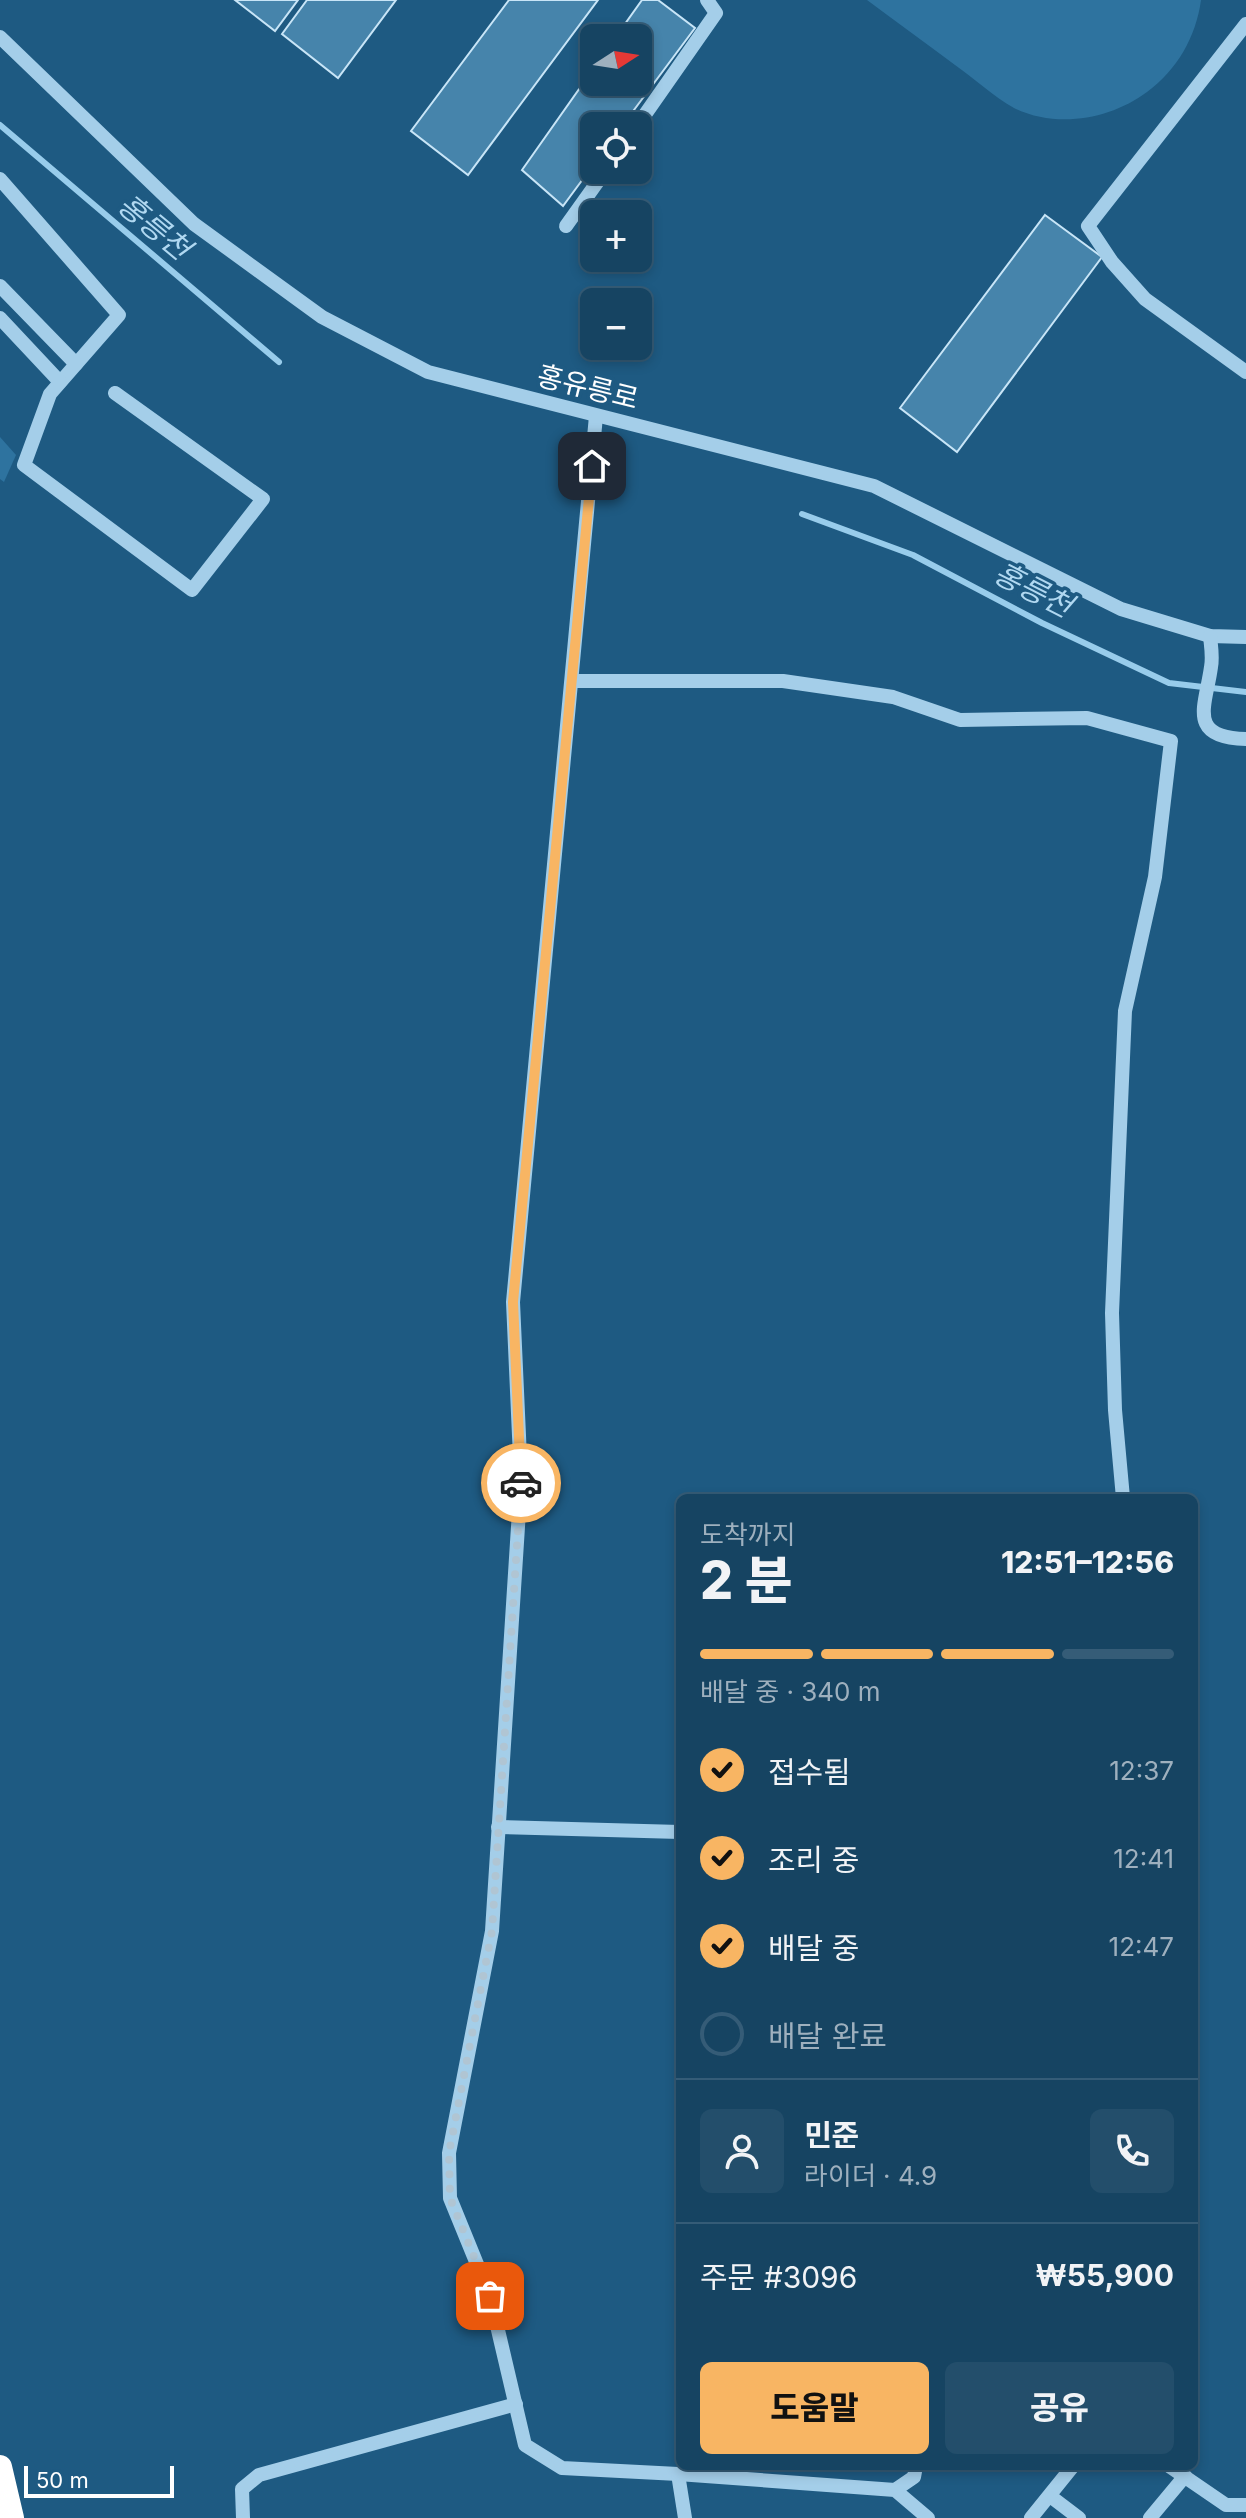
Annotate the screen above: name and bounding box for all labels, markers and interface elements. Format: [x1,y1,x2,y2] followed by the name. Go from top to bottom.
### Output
[580,24,652,96] north arrow
[580,24,652,360] map controls
[580,112,652,184] button: locate
[111,186,201,269] water label: 홍릉천
[580,200,652,272] button: +
[580,288,652,360] button: −
[534,358,642,416] street label: 홍유릉로
[558,432,626,500] pin
[570,444,614,488] icon: home
[988,554,1082,625] water label: 홍릉천
[481,1443,561,1523] courier
[499,1461,543,1505] icon: car
[700,1519,796,1550] text: 도착까지
[1001,1544,1174,1580] text: 12:51–12:56
[700,1549,792,1612] text: 2 분
[700,1676,881,1707] text: 배달 중 · 340 m
[700,1748,744,1792] icon: check
[768,1754,851,1790] text: 접수됨
[1109,1755,1174,1786] text: 12:37
[700,1836,744,1880] icon: check
[768,1842,859,1878] text: 조리 중
[1113,1843,1174,1874] text: 12:41
[700,1924,744,1968] icon: check
[768,1930,859,1966] text: 배달 중
[1109,1931,1174,1962] text: 12:47
[768,2018,887,2054] text: 배달 완료
[700,2109,784,2193] button: person
[1090,2109,1174,2193] button: phone
[804,2117,859,2153] text: 민준
[804,2160,937,2191] text: 라이더 · 4.9
[1036,2257,1174,2293] text: ₩55,900
[700,2259,857,2295] text: 주문 #3096
[456,2262,524,2330] pin
[468,2274,512,2318] icon: bag
[700,2362,929,2454] button: 도움말
[945,2362,1174,2454] button: 공유
[24,2462,174,2498] scale bar
[36,2467,89,2493] text: 50 m

